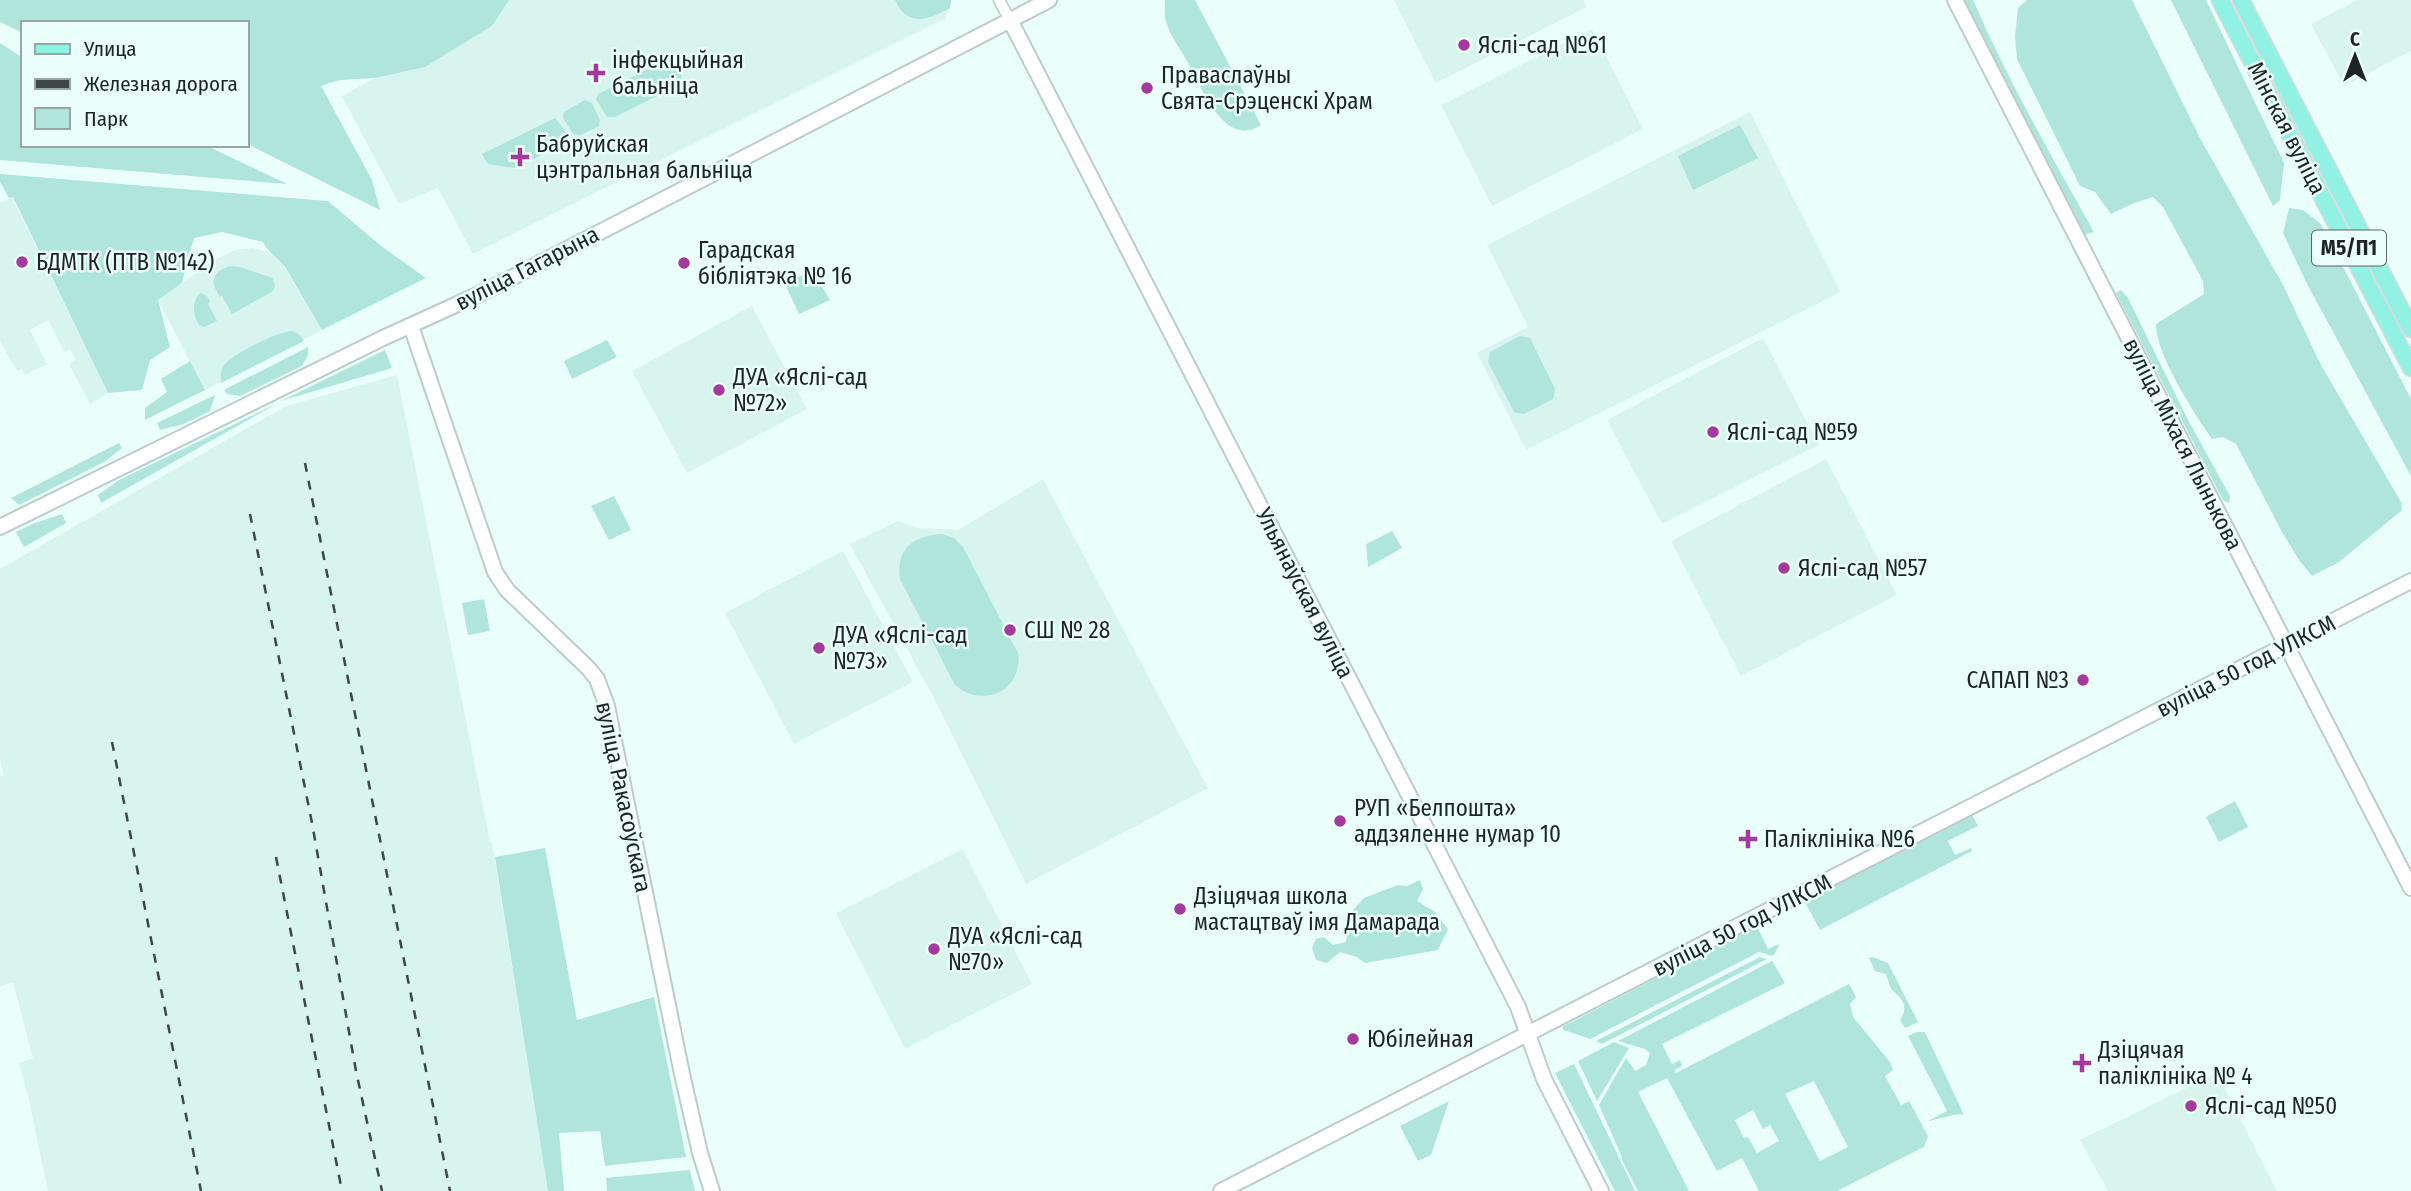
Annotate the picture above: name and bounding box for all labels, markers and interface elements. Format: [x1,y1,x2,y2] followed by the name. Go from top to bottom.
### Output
[21,21,248,147] legend
[2320,21,2390,91] north arrow
[2350,28,2360,51] text: С
[1478,31,1607,59] place label: Яслі-сад №61
[83,36,137,62] text: Улица
[1456,37,1472,53] marker: Яслі-сад №61
[612,46,744,100] place label: інфекцыйная бальніца
[2242,57,2332,199] street label: Мінская вуліца
[1161,61,1373,115] place label: Праваслаўны Свята-Срэценскі Храм
[586,63,606,83] marker: інфекцыйная бальніца
[84,71,238,97] text: Железная дорога
[1139,80,1155,96] marker: Праваслаўны Свята-Срэценскі Храм
[84,106,128,132] text: Парк
[536,130,753,184] place label: Бабруйская цэнтральная бальніца
[510,147,530,167] marker: Бабруйская цэнтральная бальніца
[450,220,604,316] street label: вуліца Гагарына
[2312,230,2386,266] road number: М5/П1
[698,236,852,290] place label: Гарадская бібліятэка № 16
[36,248,214,276] place label: БДМТК (ПТВ №142)
[14,254,30,270] marker: БДМТК (ПТВ №142)
[676,255,692,271] marker: Гарадская бібліятэка № 16
[2117,333,2249,555] street label: вуліца Міхася Лынькова
[732,363,867,417] place label: ДУА «Яслі-сад №72»
[711,382,727,398] marker: ДУА «Яслі-сад №72»
[1727,418,1858,446] place label: Яслі-сад №59
[1705,424,1721,440] marker: Яслі-сад №59
[1249,502,1360,683] street label: Ульянаўская вуліца
[1798,554,1927,582] place label: Яслі-сад №57
[1776,560,1792,576] marker: Яслі-сад №57
[2152,609,2340,723] street label: вуліца 50 год УЛКСМ
[1024,616,1110,644] place label: СШ № 28
[832,621,967,675] place label: ДУА «Яслі-сад №73»
[1002,622,1018,638] marker: СШ № 28
[811,640,827,656] marker: ДУА «Яслі-сад №73»
[1966,666,2069,694] place label: САПАП №3
[2075,672,2091,688] marker: САПАП №3
[590,699,658,895] street label: вуліца Ракасоўскага
[1354,794,1561,848] place label: РУП «Белпошта» аддзяленне нумар 10
[1332,813,1348,829] marker: РУП «Белпошта» аддзяленне нумар 10
[1764,825,1915,853] place label: Паліклініка №6
[1738,829,1758,849] marker: Паліклініка №6
[1648,868,1836,982] street label: вуліца 50 год УЛКСМ
[1193,882,1440,936] place label: Дзіцячая школа мастацтваў імя Дамарада
[1172,901,1188,917] marker: Дзіцячая школа мастацтваў імя Дамарада
[947,922,1082,976] place label: ДУА «Яслі-сад №70»
[926,941,942,957] marker: ДУА «Яслі-сад №70»
[1367,1025,1474,1053] place label: Юбілейная
[1345,1031,1361,1047] marker: Юбілейная
[2097,1036,2252,1090] place label: Дзіцячая паліклініка № 4
[2072,1053,2092,1073] marker: Дзіцячая паліклініка № 4
[2205,1092,2337,1120] place label: Яслі-сад №50
[2183,1098,2199,1114] marker: Яслі-сад №50

